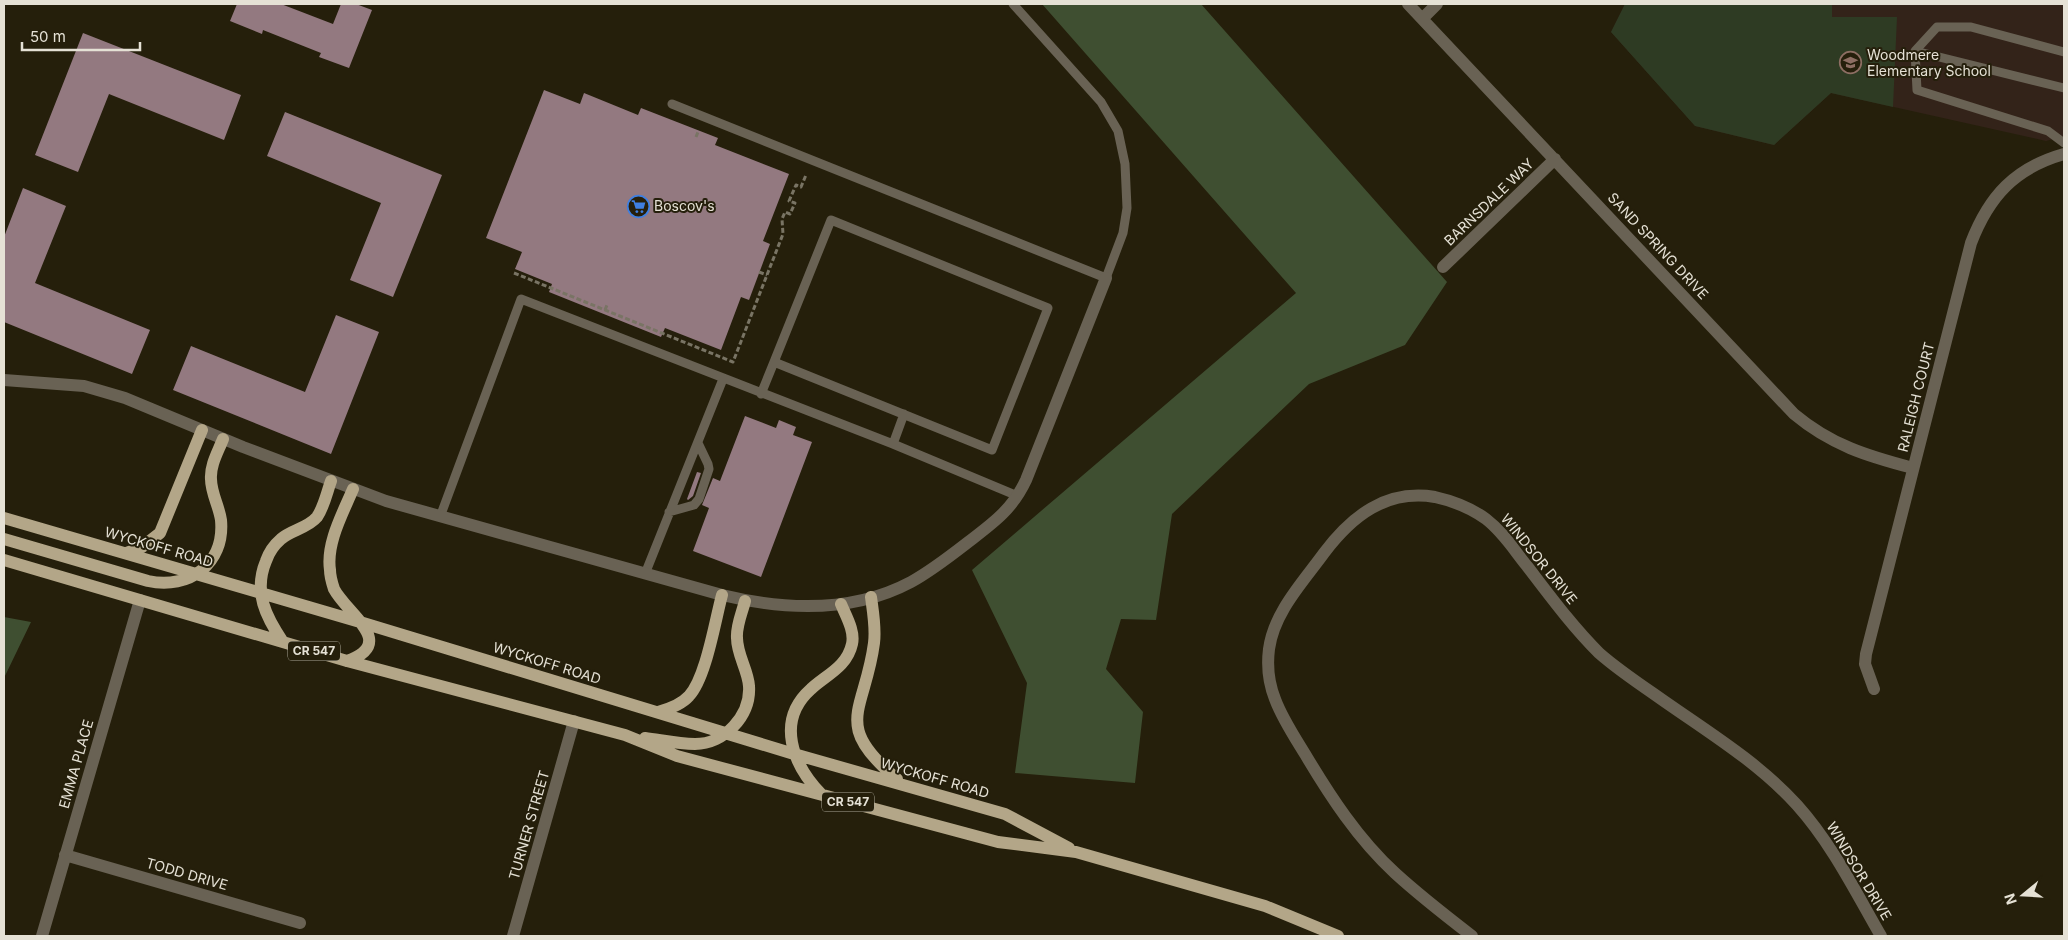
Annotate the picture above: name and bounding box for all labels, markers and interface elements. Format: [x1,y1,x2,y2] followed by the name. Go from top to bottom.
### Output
[22,20,140,52] scale bar
[30,27,66,46] text: 50 m
[1867,46,1991,79] place label: Woodmere Elementary School
[1839,51,1863,75] school or university icon: Woodmere Elementary School
[1440,154,1537,249] street label: BARNSDALE WAY
[1604,189,1712,303] street label: SAND SPRING DRIVE
[626,194,650,218] supermarket icon: Boscov's
[654,197,715,214] place label: Boscov's
[1894,340,1937,454] street label: RALEIGH COURT
[1498,510,1581,607] street label: WINDSOR DRIVE
[103,523,215,570] street label: WYCKOFF ROAD
[491,638,603,687] street label: WYCKOFF ROAD
[288,641,340,660] road number: CR 547
[55,717,96,810] street label: EMMA PLACE
[879,754,991,801] street label: WYCKOFF ROAD
[505,768,552,882] street label: TURNER STREET
[822,792,874,812] road number: CR 547
[1823,818,1896,923] street label: WINDSOR DRIVE
[144,854,230,893] street label: TODD DRIVE
[1998,870,2048,920] north arrow
[2000,891,2020,907] text: N

